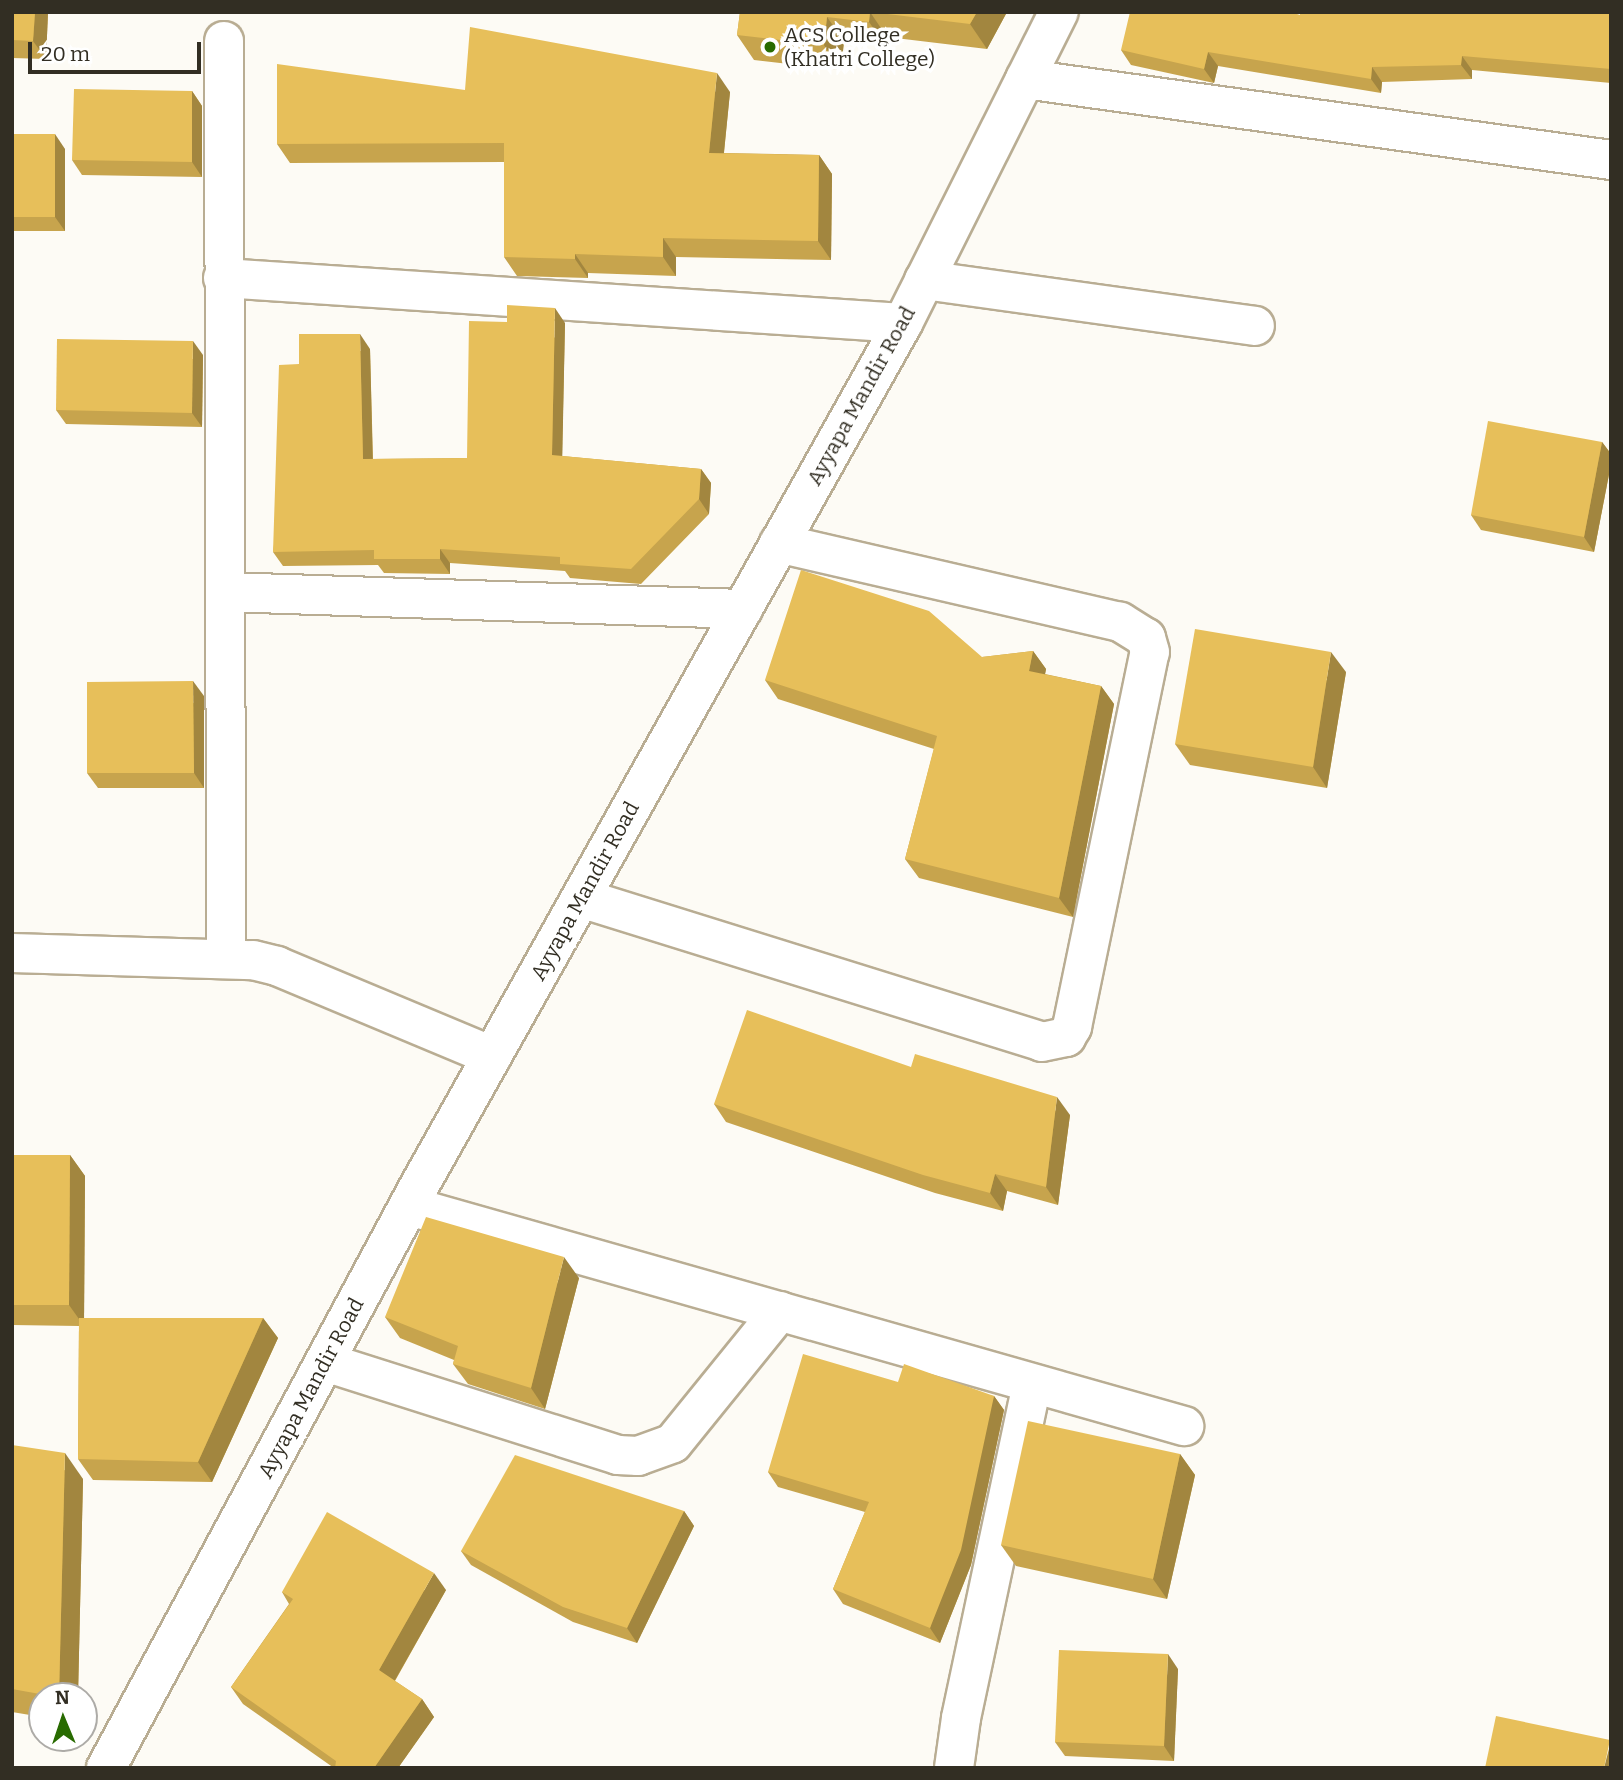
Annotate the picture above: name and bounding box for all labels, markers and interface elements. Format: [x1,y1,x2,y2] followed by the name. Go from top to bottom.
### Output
[784,22,935,72] place label: ACS College (Khatri College)
[32,28,205,72] scale bar
[762,39,778,55] marker: ACS College (Khatri College)
[41,41,90,67] text: 20 m
[801,302,921,490] street label: Ayyapa Mandir Road
[525,797,645,985] street label: Ayyapa Mandir Road
[253,1294,369,1482] street label: Ayyapa Mandir Road
[28,1682,98,1752] north arrow
[55,1686,70,1709] text: N

